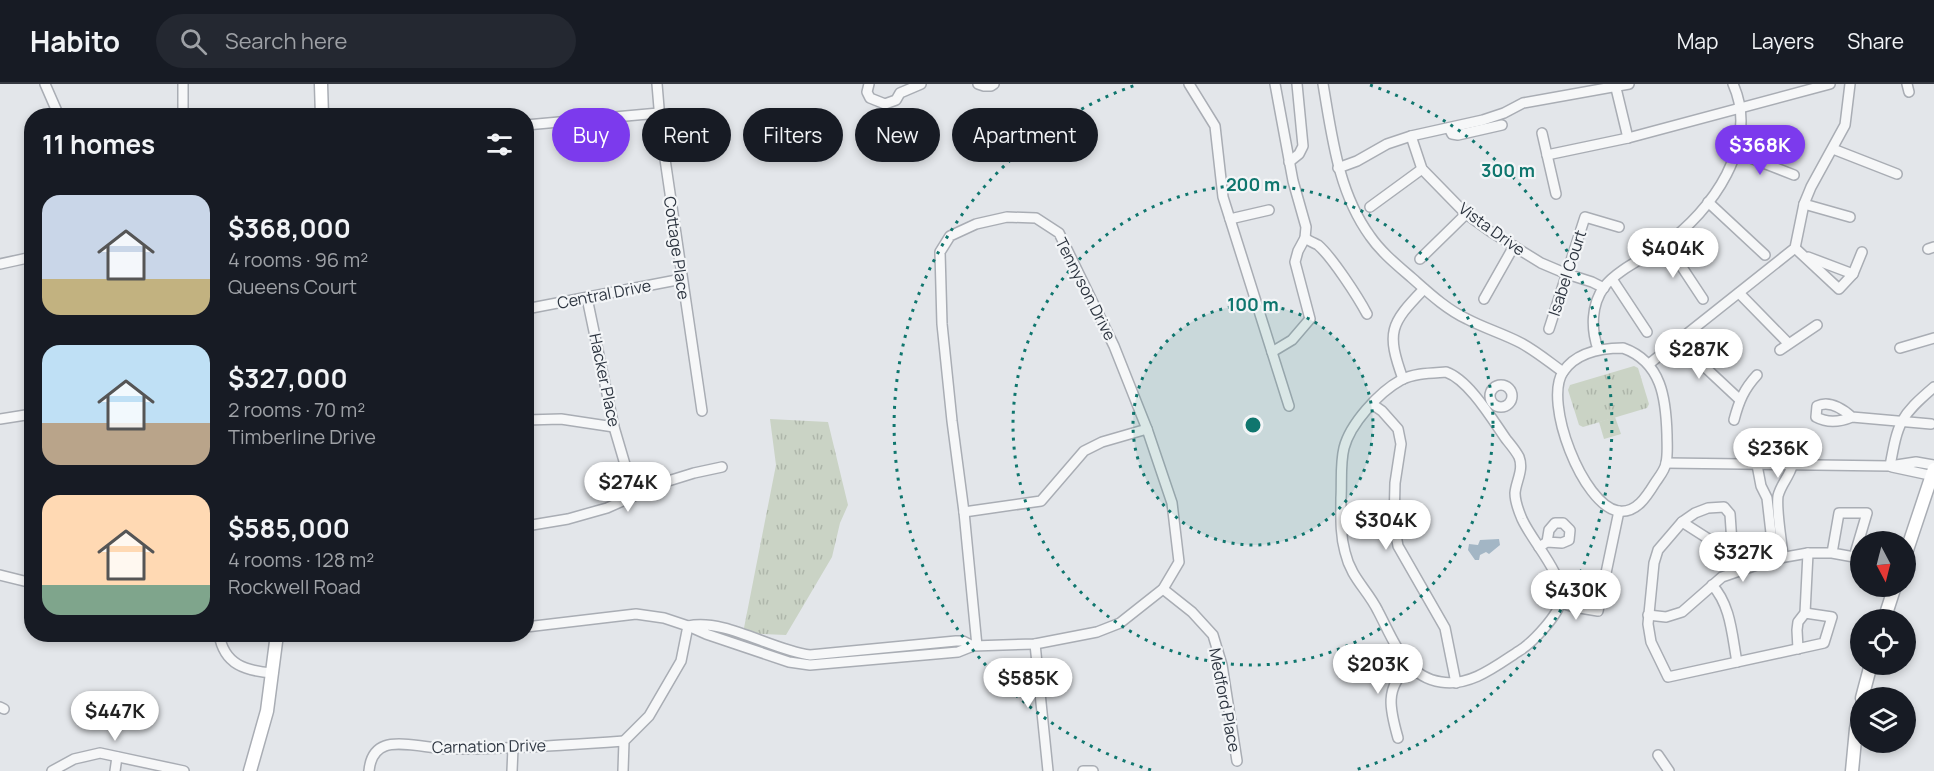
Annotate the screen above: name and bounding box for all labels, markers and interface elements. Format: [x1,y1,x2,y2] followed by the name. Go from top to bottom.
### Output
[156,14,576,68] search box
[30,22,120,60] text: Habito
[177,25,210,58] icon: search
[225,26,347,56] text: Search here
[1677,27,1718,55] text: Map
[1751,27,1814,55] text: Layers
[1847,27,1904,55] text: Share
[552,108,630,162] chip: Buy
[642,108,731,162] chip: Rent
[743,108,843,162] chip: Filters
[855,108,940,162] chip: New
[952,108,1098,162] chip: Apartment
[1718,125,1802,176] pin: $368K
[42,126,155,162] text: 11 homes
[483,128,516,161] icon: filters
[1729,131,1791,158] text: $368K
[1481,158,1535,182] text: 300 m
[1226,172,1280,196] text: 200 m
[659,195,695,301] street label: Cottage Place
[1454,197,1530,261] street label: Vista Drive
[228,210,351,246] text: $368,000
[90,219,162,291] icon: home
[1543,227,1591,319] street label: Isabel Court
[1631,228,1715,279] pin: $404K
[1051,234,1121,344] street label: Tennyson Drive
[1642,234,1705,261] text: $404K
[228,246,368,273] text: 4 rooms · 96 m²
[228,273,357,300] text: Queens Court
[555,274,653,314] street label: Central Drive
[1227,292,1279,316] text: 100 m
[1657,329,1741,380] pin: $287K
[584,331,626,429] street label: Hacker Place
[1669,335,1729,362] text: $287K
[228,360,348,396] text: $327,000
[90,369,162,441] icon: home
[228,396,365,423] text: 2 rooms · 70 m²
[1243,415,1263,435] centre of rings
[228,423,376,450] text: Timberline Drive
[1736,428,1820,479] pin: $236K
[1747,434,1809,461] text: $236K
[586,462,670,513] pin: $274K
[598,468,658,495] text: $274K
[1344,500,1428,551] pin: $304K
[1355,506,1417,533] text: $304K
[228,510,350,546] text: $585,000
[90,519,162,591] icon: home
[1850,531,1916,597] north arrow
[1850,531,1916,753] map controls
[1701,532,1785,583] pin: $327K
[1713,538,1773,565] text: $327K
[228,546,374,573] text: 4 rooms · 128 m²
[1534,570,1618,621] pin: $430K
[228,573,361,600] text: Rockwell Road
[1545,576,1607,603] text: $430K
[1850,609,1916,675] button: locate
[1336,644,1420,695] pin: $203K
[1204,646,1246,754] street label: Medford Place
[1347,650,1409,677] text: $203K
[986,658,1070,709] pin: $585K
[997,664,1059,691] text: $585K
[1850,687,1916,753] button: layers
[73,691,157,742] pin: $447K
[85,697,145,724] text: $447K
[432,734,546,758] street label: Carnation Drive

